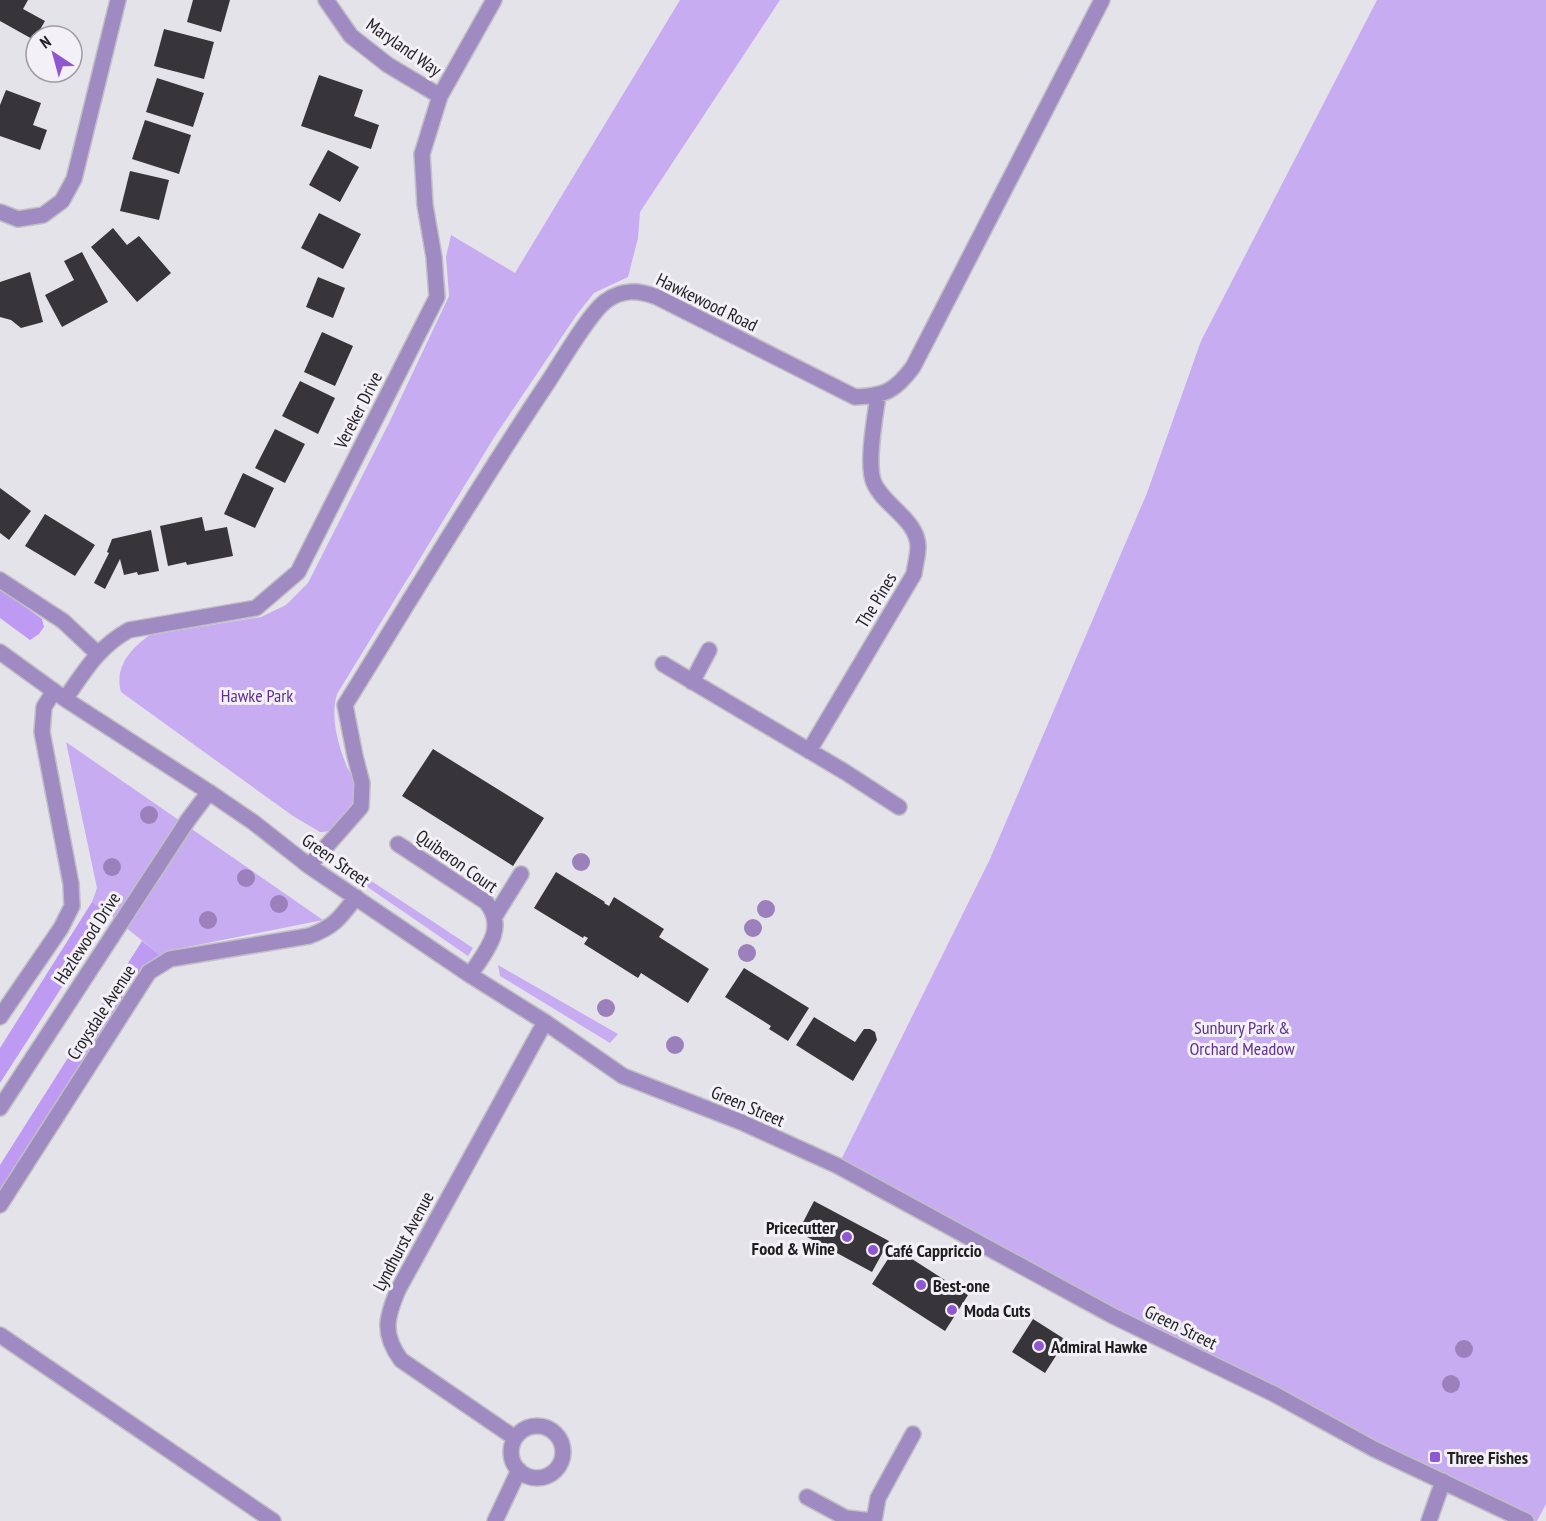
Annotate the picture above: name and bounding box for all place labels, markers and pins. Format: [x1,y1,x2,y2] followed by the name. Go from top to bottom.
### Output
[752,1216,836,1260] place label: Pricecutter Food & Wine
[840,1230,854,1244] marker: Pricecutter Food & Wine
[885,1239,982,1262] place label: Café Cappriccio
[866,1243,880,1257] marker: Café Cappriccio
[933,1274,990,1297] place label: Best-one
[914,1278,928,1292] marker: Best-one
[964,1299,1031,1322] place label: Moda Cuts
[945,1303,959,1317] marker: Moda Cuts
[1050,1335,1148,1358] place label: Admiral Hawke
[1032,1339,1046,1353] marker: Admiral Hawke
[1447,1446,1528,1469] place label: Three Fishes
[1428,1450,1442,1464] marker: Three Fishes

